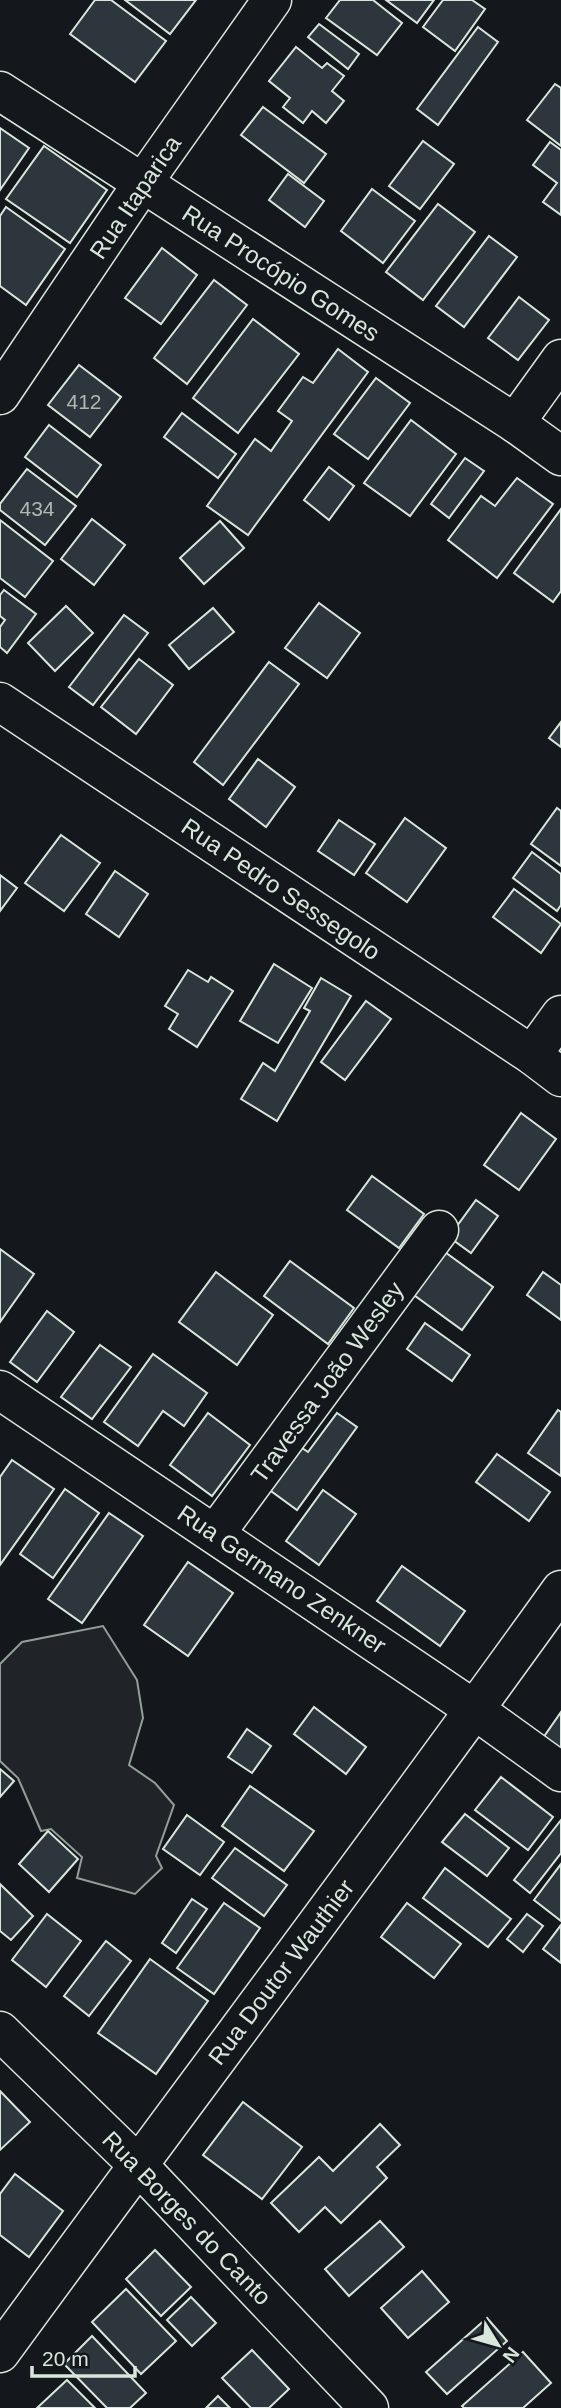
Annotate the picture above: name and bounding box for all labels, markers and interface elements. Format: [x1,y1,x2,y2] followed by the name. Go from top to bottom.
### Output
[84,130,186,264] street label: Rua Itaparica
[177,199,385,347] street label: Rua Procópio Gomes
[66,390,102,413] house number: 412
[19,497,55,520] house number: 434
[177,813,385,965] street label: Rua Pedro Sessegolo
[245,1276,409,1488] street label: Travessa João Wesley
[173,1499,391,1659] street label: Rua Germano Zenkner
[203,1874,359,2070] street label: Rua Doutor Wauthier
[97,2126,277,2310] street label: Rua Borges do Canto
[463,2310,533,2380] north arrow
[32,2334,135,2378] scale bar
[499,2343,524,2367] text: N
[42,2347,89,2370] text: 20 m

